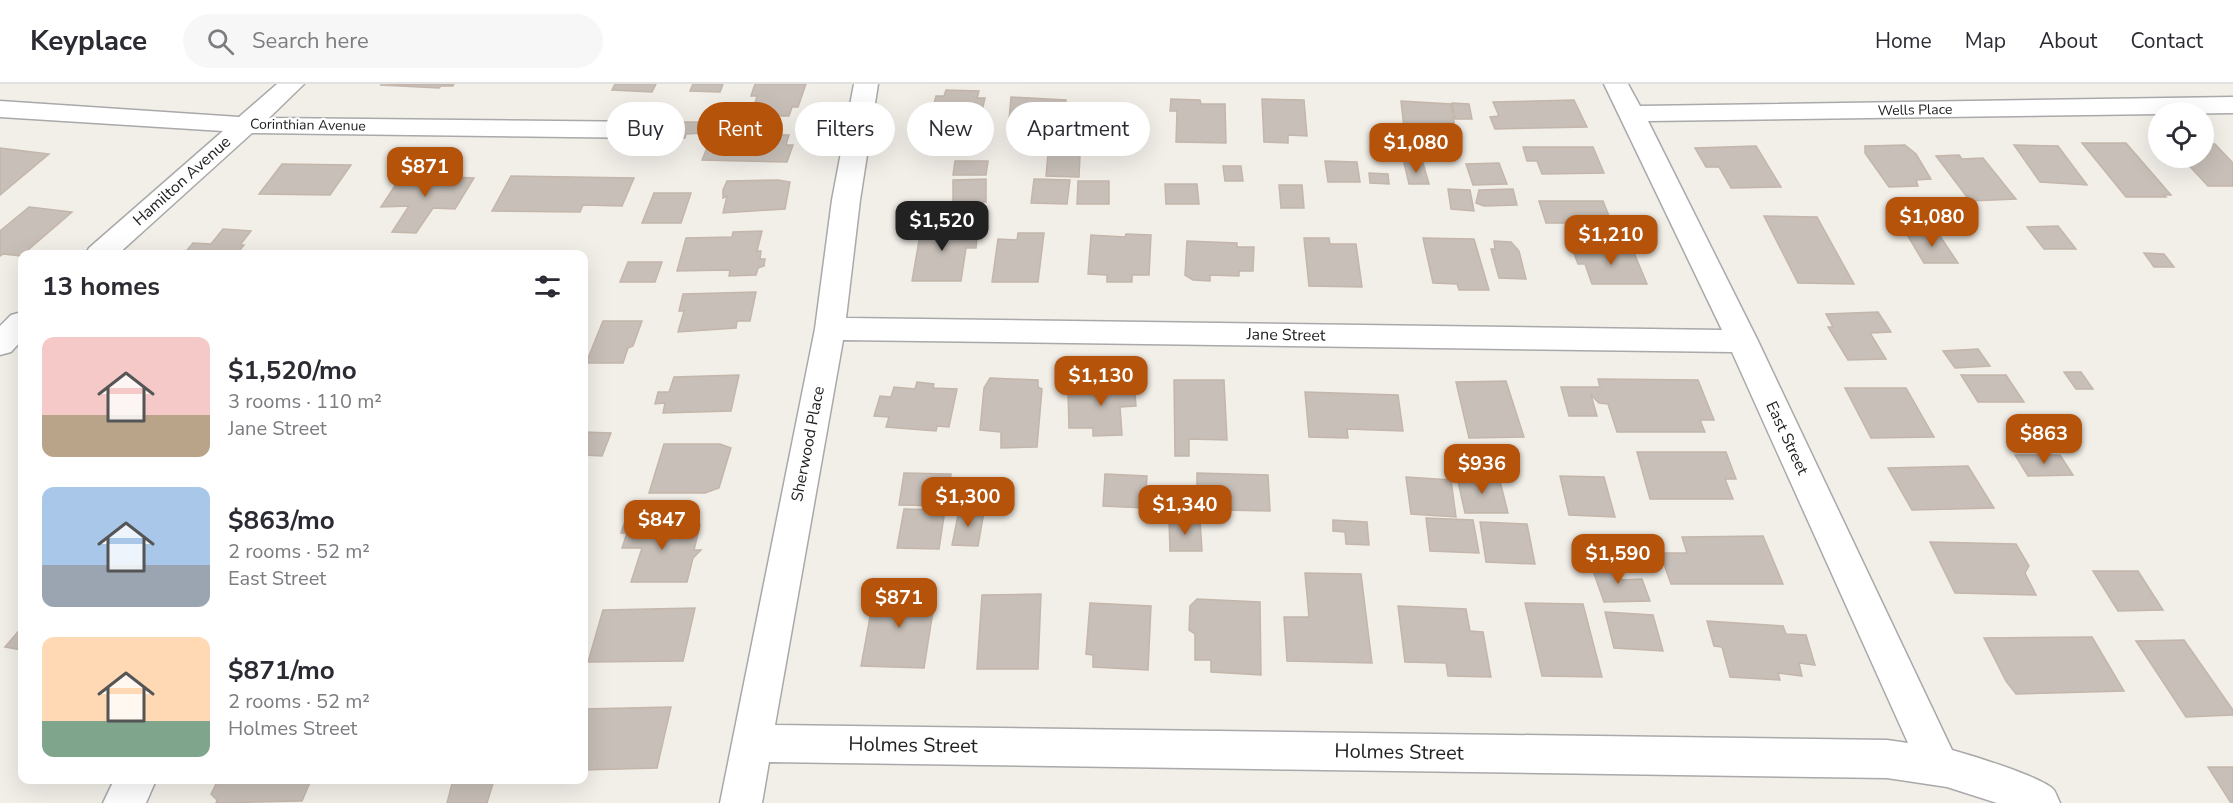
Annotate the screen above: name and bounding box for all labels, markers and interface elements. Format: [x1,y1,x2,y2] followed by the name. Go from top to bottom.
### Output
[183,14,603,68] search box
[30,22,147,60] text: Keyplace
[204,25,237,58] icon: search
[252,26,369,56] text: Search here
[1875,27,1932,55] text: Home
[1965,27,2006,55] text: Map
[2039,27,2097,55] text: About
[2130,27,2203,55] text: Contact
[1877,100,1953,120] street label: Wells Place
[606,102,685,156] chip: Buy
[697,102,783,156] chip: Rent
[795,102,895,156] chip: Filters
[907,102,994,156] chip: New
[1006,102,1150,156] chip: Apartment
[2148,102,2214,168] map controls
[2148,102,2214,168] button: locate
[250,114,366,136] street label: Corinthian Avenue
[1367,123,1465,174] pin: $1,080
[1384,129,1448,156] text: $1,080
[128,131,236,231] street label: Hamilton Avenue
[389,147,461,198] pin: $871
[401,153,449,180] text: $871
[1883,197,1981,248] pin: $1,080
[893,201,991,252] pin: $1,520
[1900,203,1964,230] text: $1,080
[910,207,974,234] text: $1,520
[1562,215,1660,266] pin: $1,210
[1579,221,1643,248] text: $1,210
[42,269,160,304] text: 13 homes
[531,270,564,303] icon: filters
[1245,323,1326,347] street label: Jane Street
[228,353,357,388] text: $1,520/mo
[1052,356,1150,407] pin: $1,130
[90,361,162,433] icon: home
[1069,362,1133,389] text: $1,130
[786,384,830,504] street label: Sherwood Place
[228,388,382,415] text: 3 rooms · 110 m²
[1760,398,1814,479] street label: East Street
[2008,414,2080,465] pin: $863
[228,415,327,442] text: Jane Street
[2020,420,2068,447] text: $863
[1446,444,1518,495] pin: $936
[1458,450,1506,477] text: $936
[919,477,1017,528] pin: $1,300
[936,483,1000,510] text: $1,300
[1136,485,1234,536] pin: $1,340
[1153,491,1217,518] text: $1,340
[626,500,698,551] pin: $847
[228,503,335,538] text: $863/mo
[638,506,686,533] text: $847
[90,511,162,583] icon: home
[1569,534,1667,585] pin: $1,590
[228,538,370,565] text: 2 rooms · 52 m²
[1586,540,1650,567] text: $1,590
[228,565,326,592] text: East Street
[863,578,935,629] pin: $871
[875,584,923,611] text: $871
[228,653,335,688] text: $871/mo
[90,661,162,733] icon: home
[228,688,370,715] text: 2 rooms · 52 m²
[228,715,357,742] text: Holmes Street
[848,730,979,760] street label: Holmes Street
[1334,737,1465,767] street label: Holmes Street

